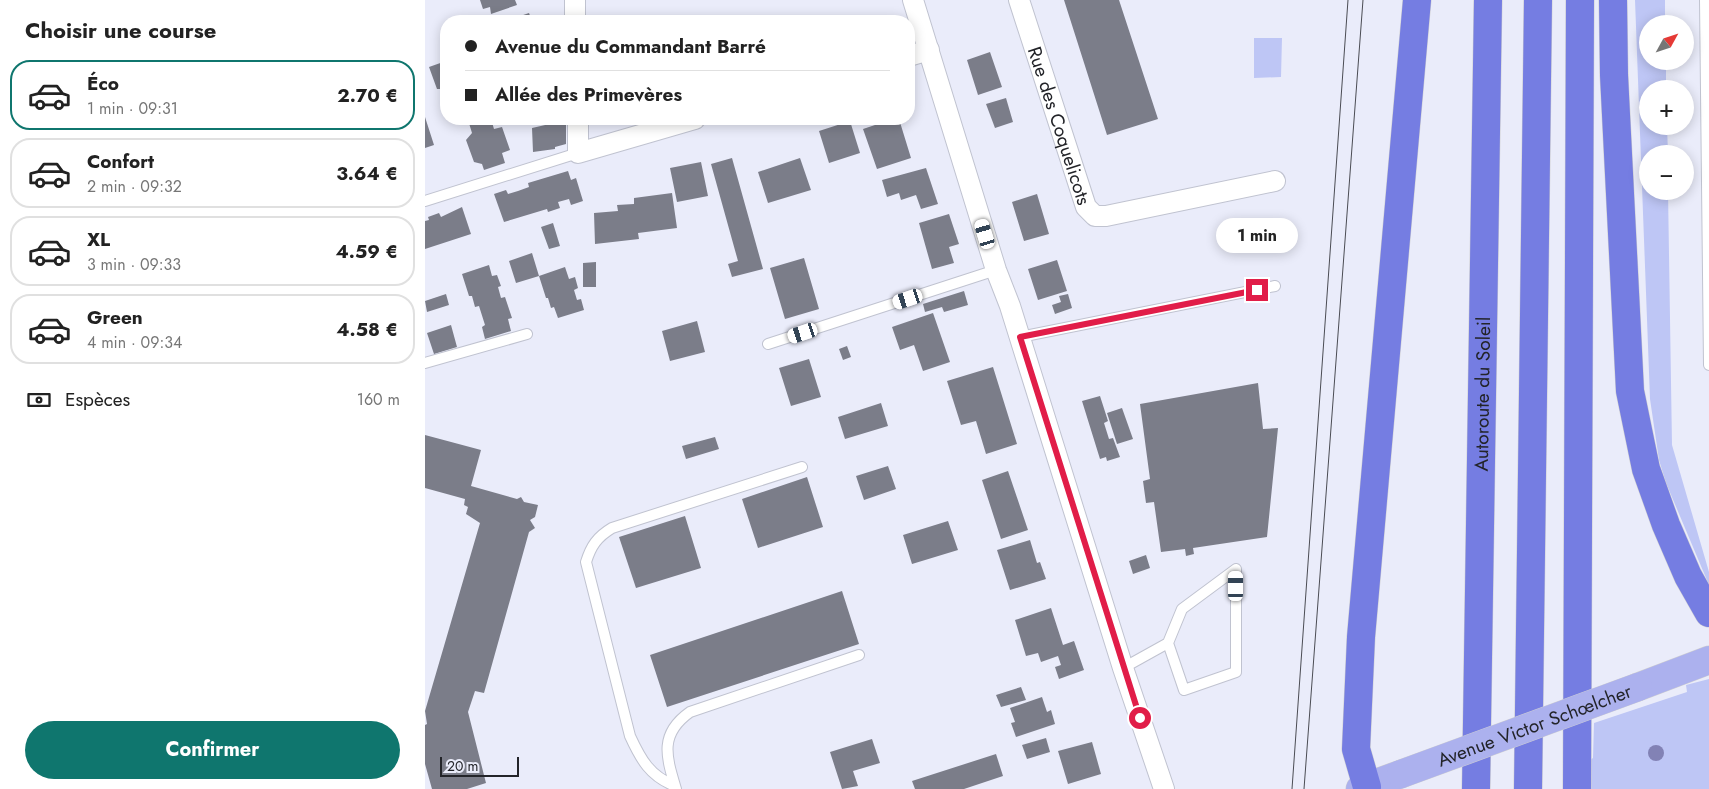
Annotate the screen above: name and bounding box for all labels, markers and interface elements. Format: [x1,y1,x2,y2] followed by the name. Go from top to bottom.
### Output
[25,14,216,46] text: Choisir une course
[1639,15,1694,70] north arrow
[1639,15,1694,200] map controls
[495,33,766,60] text: Avenue du Commandant Barré
[1021,43,1098,209] street label: Rue des Coquelicots
[87,70,119,97] text: Éco
[27,73,72,118] icon: car
[1639,80,1694,135] button: +
[495,81,682,108] text: Allée des Primevères
[337,82,398,109] text: 2.70 €
[87,97,178,120] text: 1 min · 09:31
[1639,145,1694,200] button: −
[87,148,154,175] text: Confort
[27,151,72,196] icon: car
[336,160,398,187] text: 3.64 €
[87,175,182,198] text: 2 min · 09:32
[973,217,996,251] car
[1216,218,1298,252] callout: 1 min
[1237,224,1277,247] text: 1 min
[87,226,110,253] text: XL
[27,229,72,274] icon: car
[336,238,398,265] text: 4.59 €
[87,253,181,276] text: 3 min · 09:33
[1246,279,1268,301] route end
[891,287,924,311] car
[87,304,143,331] text: Green
[27,307,72,352] icon: car
[336,316,398,343] text: 4.58 €
[1468,317,1497,472] street label: Autoroute du Soleil
[786,321,819,345] car
[87,331,182,354] text: 4 min · 09:34
[25,386,53,414] icon: cash
[65,386,130,413] text: Espèces
[357,388,400,411] text: 160 m
[1228,571,1243,601] car
[1434,677,1636,774] street label: Avenue Victor Schœlcher
[1129,707,1151,729] route start
[25,721,400,779] button: Confirmer
[440,754,519,777] scale bar
[447,756,479,776] text: 20 m

